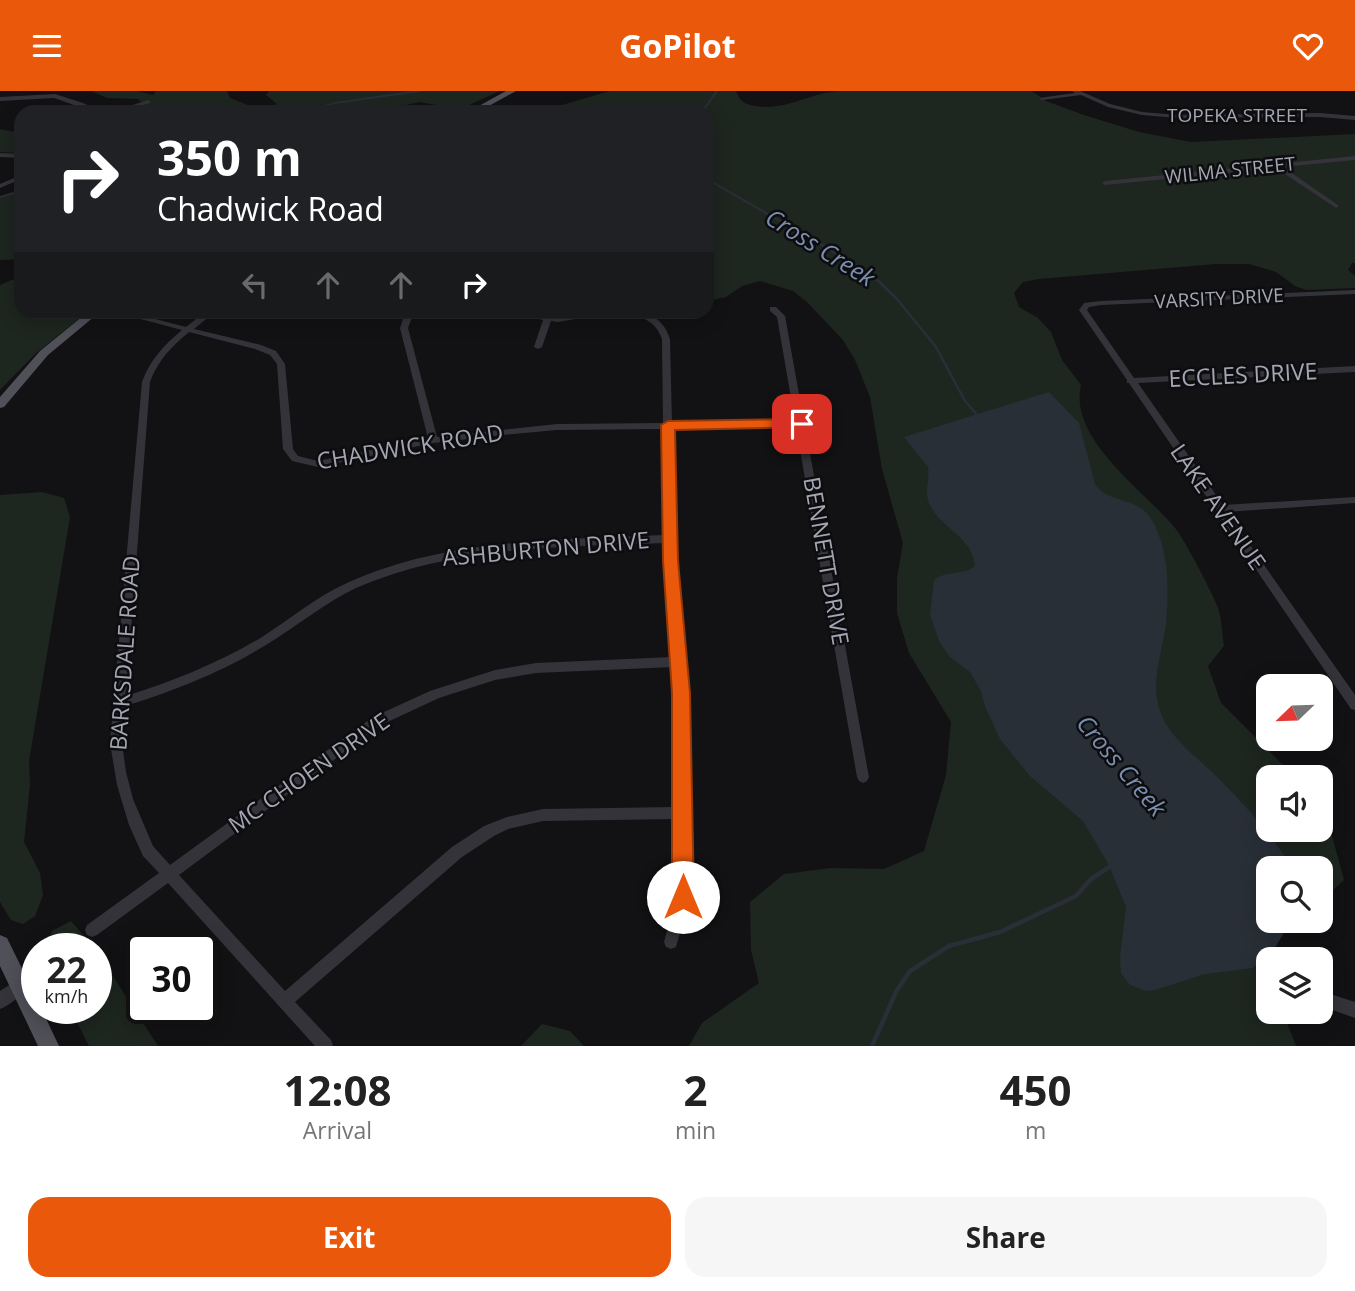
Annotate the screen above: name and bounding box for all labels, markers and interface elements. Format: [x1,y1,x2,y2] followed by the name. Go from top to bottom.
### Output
[619,24,736,67] text: GoPilot
[28,27,66,65] icon: menu
[1289,27,1327,65] icon: heart
[1167,102,1308,128] street label: TOPEKA STREET
[157,124,302,190] text: 350 m
[42,133,133,224] icon: right
[1163,150,1297,190] street label: WILMA STREET
[157,187,384,230] text: Chadwick Road
[760,200,883,294] water label: Cross Creek
[236,266,274,304] icon: left
[309,266,347,304] icon: ahead
[382,266,420,304] icon: ahead
[455,266,493,304] icon: right
[1154,282,1284,314] street label: VARSITY DRIVE
[1168,354,1318,394] street label: ECCLES DRIVE
[772,394,832,454] pin
[783,405,821,443] icon: arrive
[314,415,505,477] street label: CHADWICK ROAD
[1163,437,1274,576] street label: LAKE AVENUE
[796,474,858,647] street label: BENNETT DRIVE
[441,523,651,573] street label: ASHBURTON DRIVE
[101,554,147,752] street label: BARKSDALE ROAD
[1256,674,1334,751] north arrow
[1256,674,1333,1024] map controls
[221,704,396,840] street label: MC CHOEN DRIVE
[1070,707,1175,824] water label: Cross Creek
[1256,765,1333,842] button: sound
[1256,856,1333,933] button: search
[646,860,720,934] position arrow
[126,933,217,1024] speed limit sign: 30
[46,946,87,993] text: 22
[1256,947,1333,1024] button: layers
[45,984,88,1008] text: km/h
[283,1061,391,1118] text: 12:08
[683,1061,708,1118] text: 2
[1000,1061,1072,1118] text: 450
[303,1114,372,1146] text: Arrival
[675,1114,716,1146] text: min
[1025,1114,1046,1146] text: m
[28,1197,671,1277] button: Exit
[685,1197,1327,1277] button: Share

